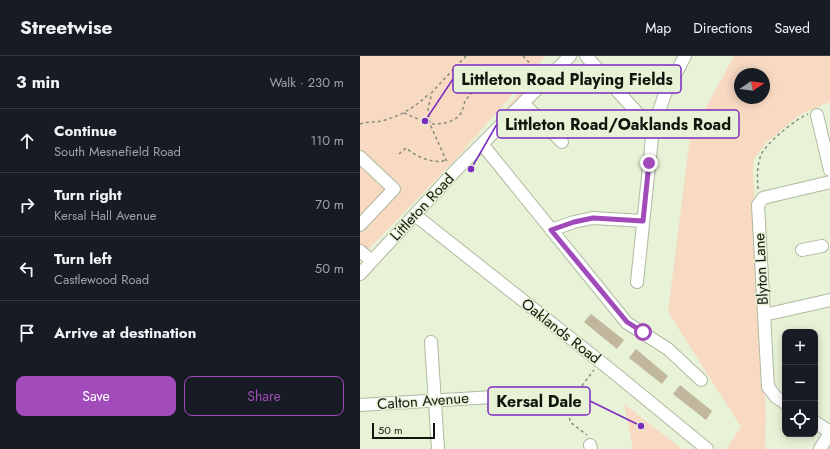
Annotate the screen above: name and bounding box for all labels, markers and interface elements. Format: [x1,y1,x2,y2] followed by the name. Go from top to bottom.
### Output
[20,14,113,41] text: Streetwise
[645,18,671,38] text: Map
[693,18,753,38] text: Directions
[775,18,810,38] text: Saved
[453,65,681,93] callout: Littleton Road Playing Fields
[461,68,673,91] text: Littleton Road Playing Fields
[734,68,770,104] north arrow
[16,70,60,94] text: 3 min
[269,73,344,92] text: Walk · 230 m
[497,110,739,138] callout: Littleton Road/Oaklands Road
[505,113,731,136] text: Littleton Road/Oaklands Road
[54,120,117,142] text: Continue
[16,130,38,152] icon: ahead
[310,131,344,150] text: 110 m
[54,142,181,161] text: South Mesnefield Road
[640,154,658,172] route end
[385,168,459,246] street label: Littleton Road
[54,184,122,206] text: Turn right
[16,194,38,216] icon: right
[315,195,344,214] text: 70 m
[54,206,156,225] text: Kersal Hall Avenue
[748,232,774,306] street label: Blyton Lane
[54,248,112,270] text: Turn left
[16,258,38,280] icon: left
[315,259,344,278] text: 50 m
[54,270,149,289] text: Castlewood Road
[517,293,605,369] street label: Oaklands Road
[16,322,38,344] icon: arrive
[54,322,196,344] text: Arrive at destination
[634,323,652,341] route start
[782,329,818,437] map controls
[782,329,818,365] button: +
[782,365,818,401] button: −
[16,376,176,416] button: Save
[184,376,344,416] button: Share
[376,387,470,415] street label: Calton Avenue
[488,387,590,415] callout: Kersal Dale
[496,390,582,413] text: Kersal Dale
[782,401,818,437] button: locate
[372,421,435,440] scale bar
[378,422,403,438] text: 50 m

